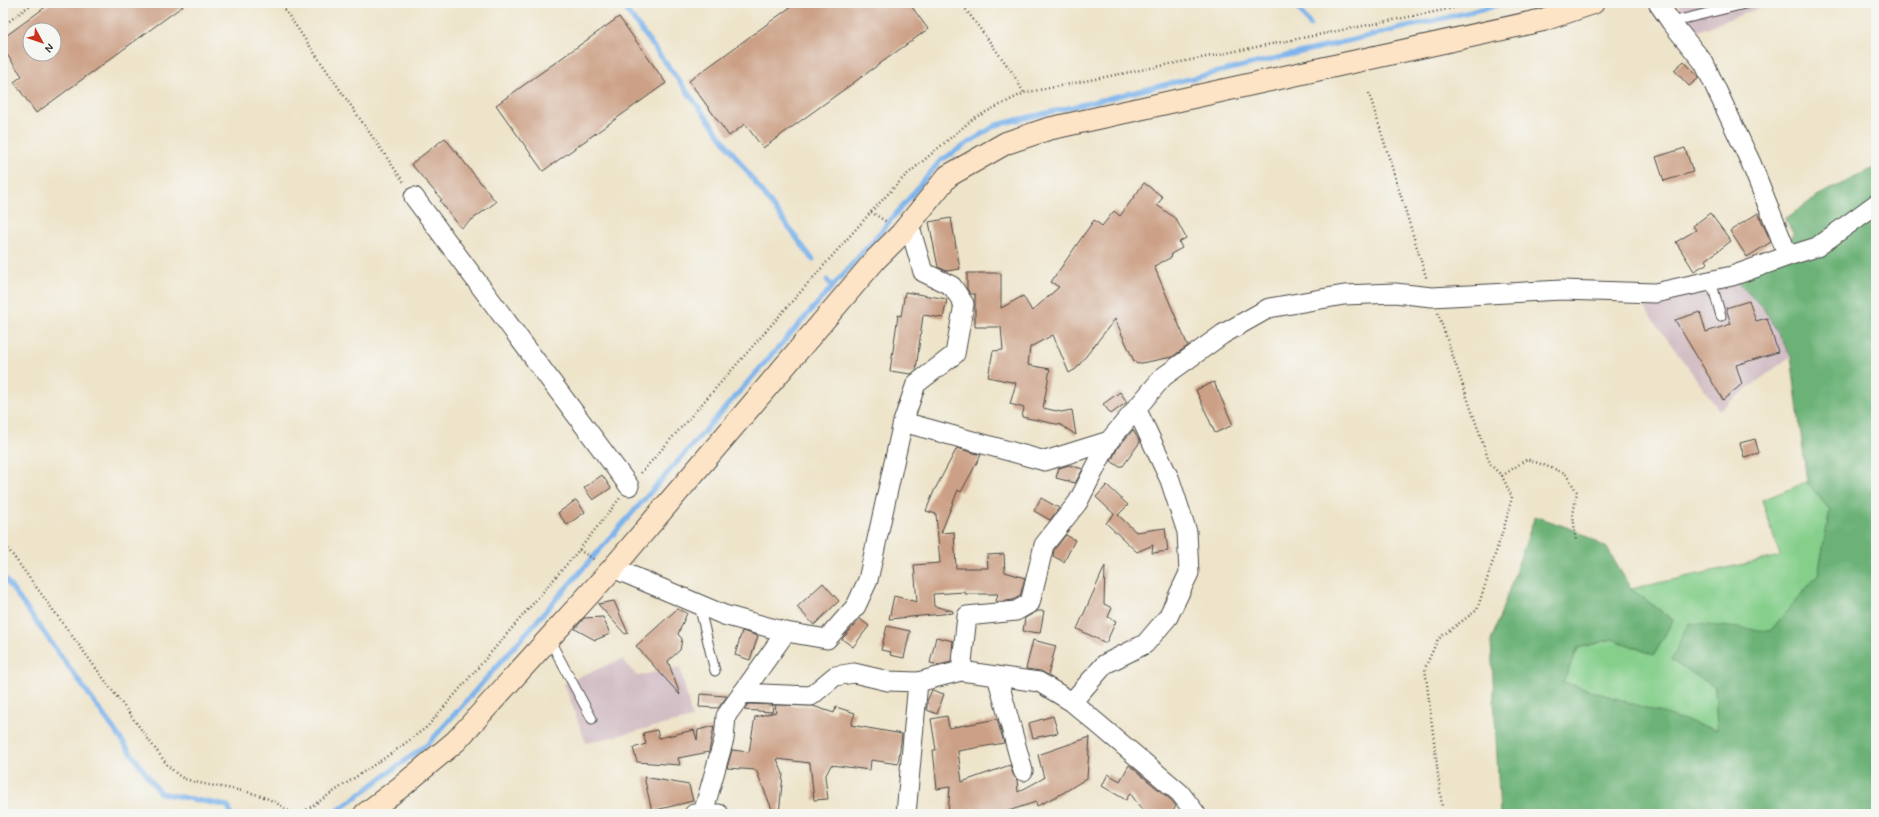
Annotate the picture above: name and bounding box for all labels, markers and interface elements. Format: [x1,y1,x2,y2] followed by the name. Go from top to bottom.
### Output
[22,22,62,62] north arrow
[41,40,57,55] text: N

